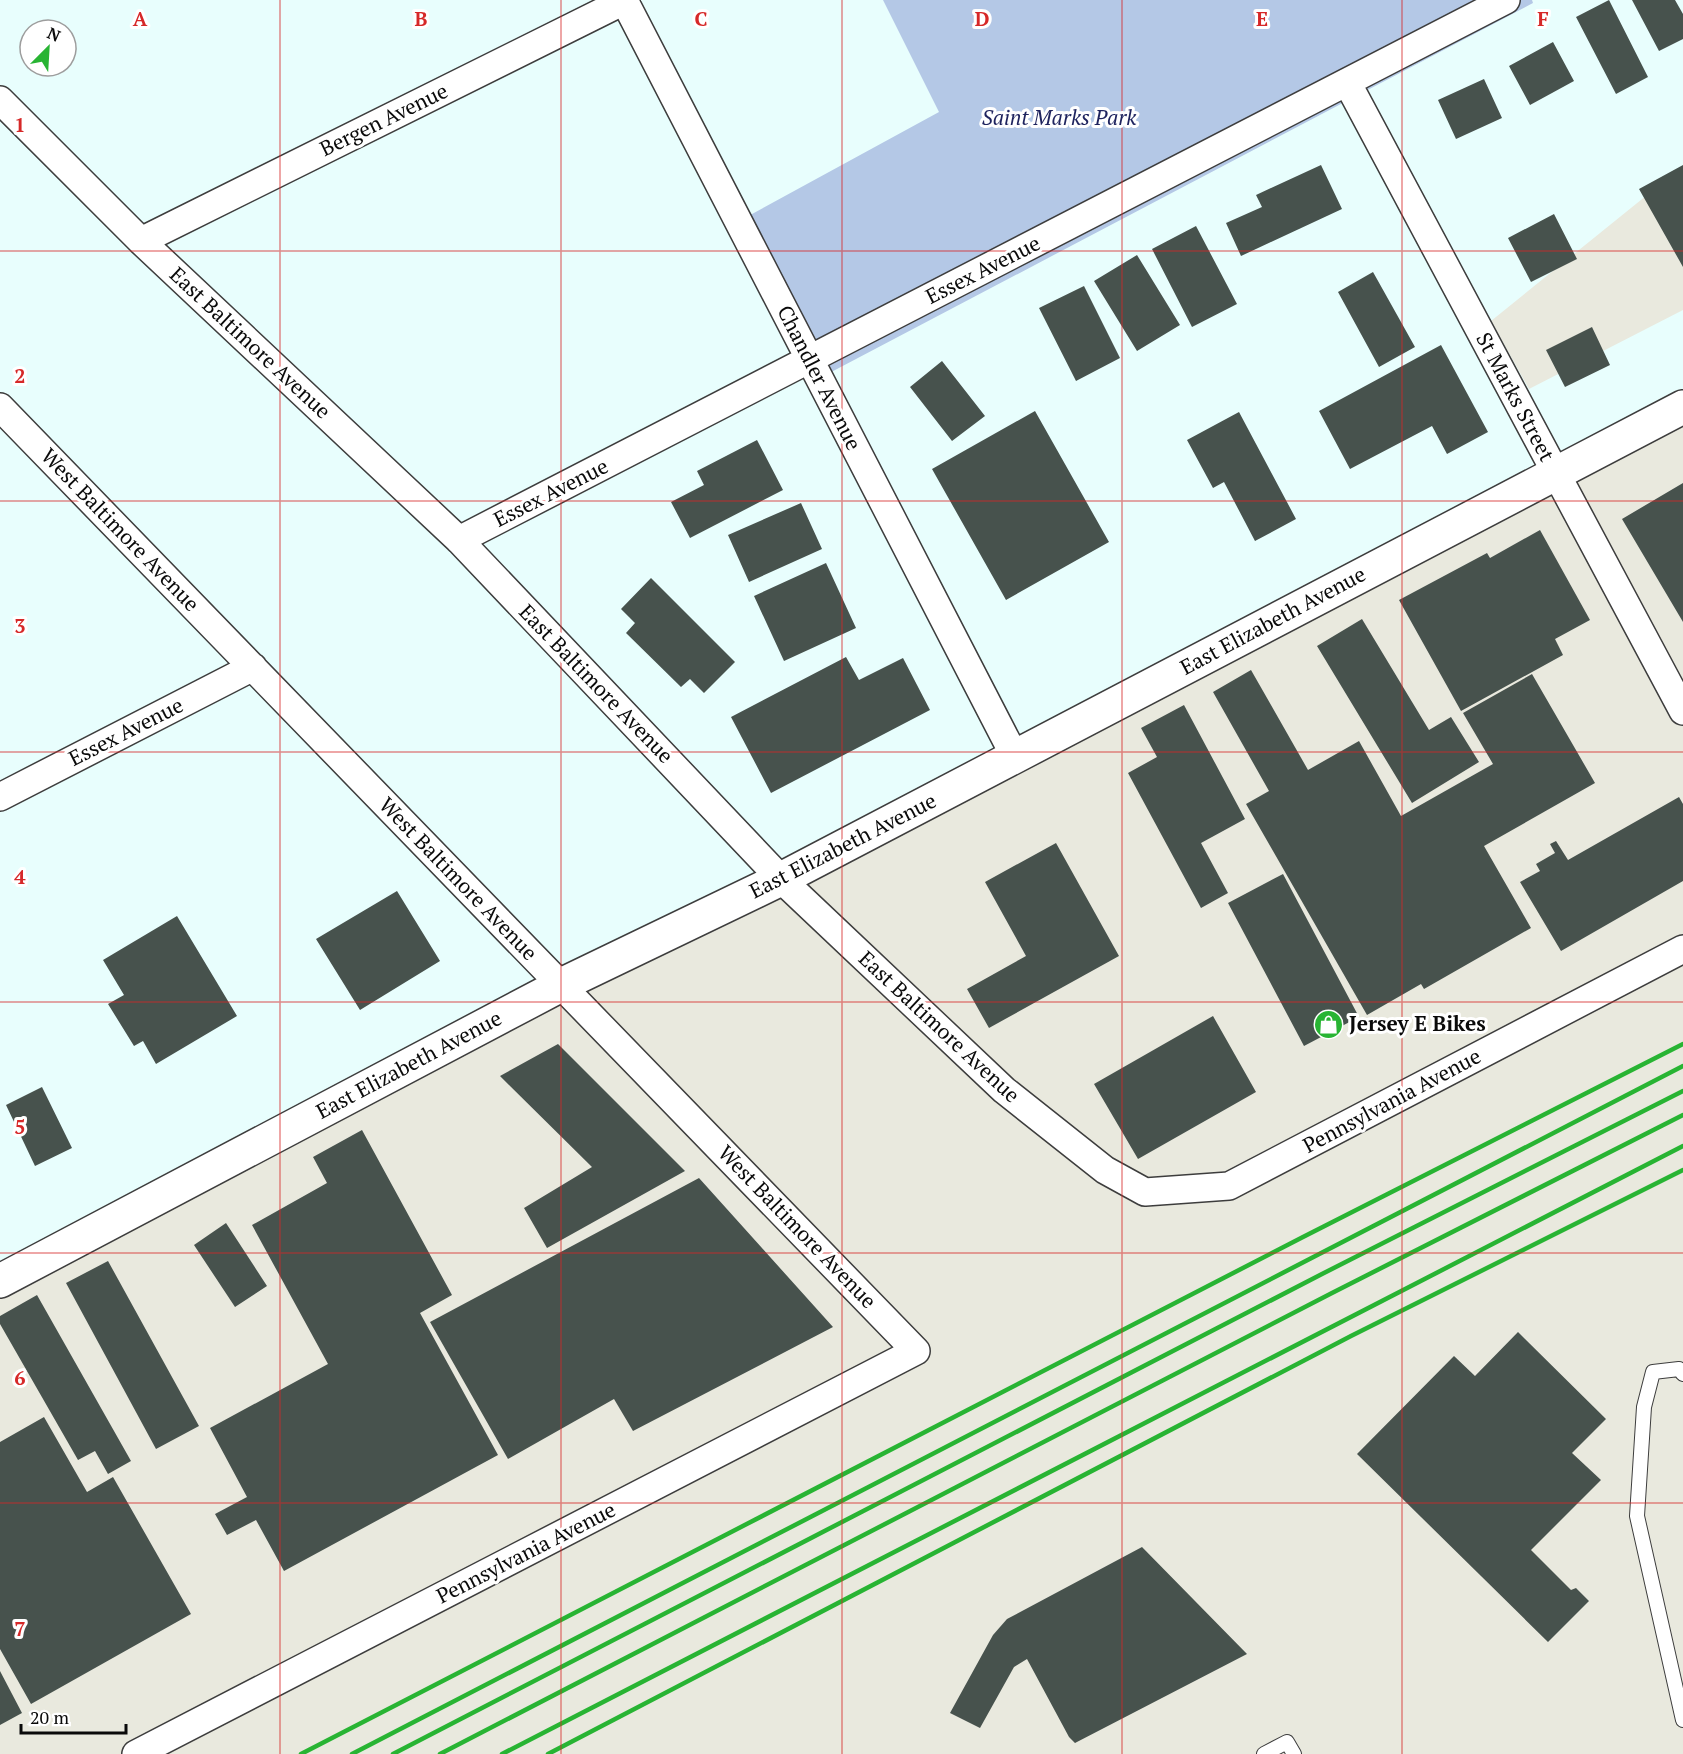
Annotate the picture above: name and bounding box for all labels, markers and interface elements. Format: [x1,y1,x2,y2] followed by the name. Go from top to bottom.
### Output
[133,5,148,32] text: A
[415,5,428,32] text: B
[694,5,708,32] text: C
[975,5,989,32] text: D
[1256,5,1268,32] text: E
[1537,5,1549,32] text: F
[18,18,78,78] north arrow
[44,22,64,47] text: N
[315,76,452,162] street label: Bergen Avenue
[982,103,1137,131] park label: Saint Marks Park
[14,111,26,138] text: 1
[921,228,1045,310] street label: Essex Avenue
[164,260,337,424] street label: East Baltimore Avenue
[771,300,868,455] street label: Chandler Avenue
[1470,327,1562,466] street label: St Marks Street
[14,362,26,389] text: 2
[35,442,206,617] street label: West Baltimore Avenue
[489,451,613,533] street label: Essex Avenue
[1175,559,1370,681] street label: East Elizabeth Avenue
[514,598,680,769] street label: East Baltimore Avenue
[14,612,26,639] text: 3
[64,690,188,772] street label: Essex Avenue
[744,786,941,904] street label: East Elizabeth Avenue
[373,791,544,966] street label: West Baltimore Avenue
[14,863,26,890] text: 4
[853,944,1026,1108] street label: East Baltimore Avenue
[311,1003,506,1125] street label: East Elizabeth Avenue
[1312,1008,1344,1040] shop icon: Jersey E Bikes
[1349,1009,1486,1037] place label: Jersey E Bikes
[1298,1041,1485,1159] street label: Pennsylvania Avenue
[14,1113,26,1140] text: 5
[712,1139,883,1314] street label: West Baltimore Avenue
[14,1364,26,1391] text: 6
[431,1495,620,1609] street label: Pennsylvania Avenue
[14,1615,26,1642] text: 7
[21,1697,126,1735] scale bar
[30,1705,70,1729] text: 20 m

